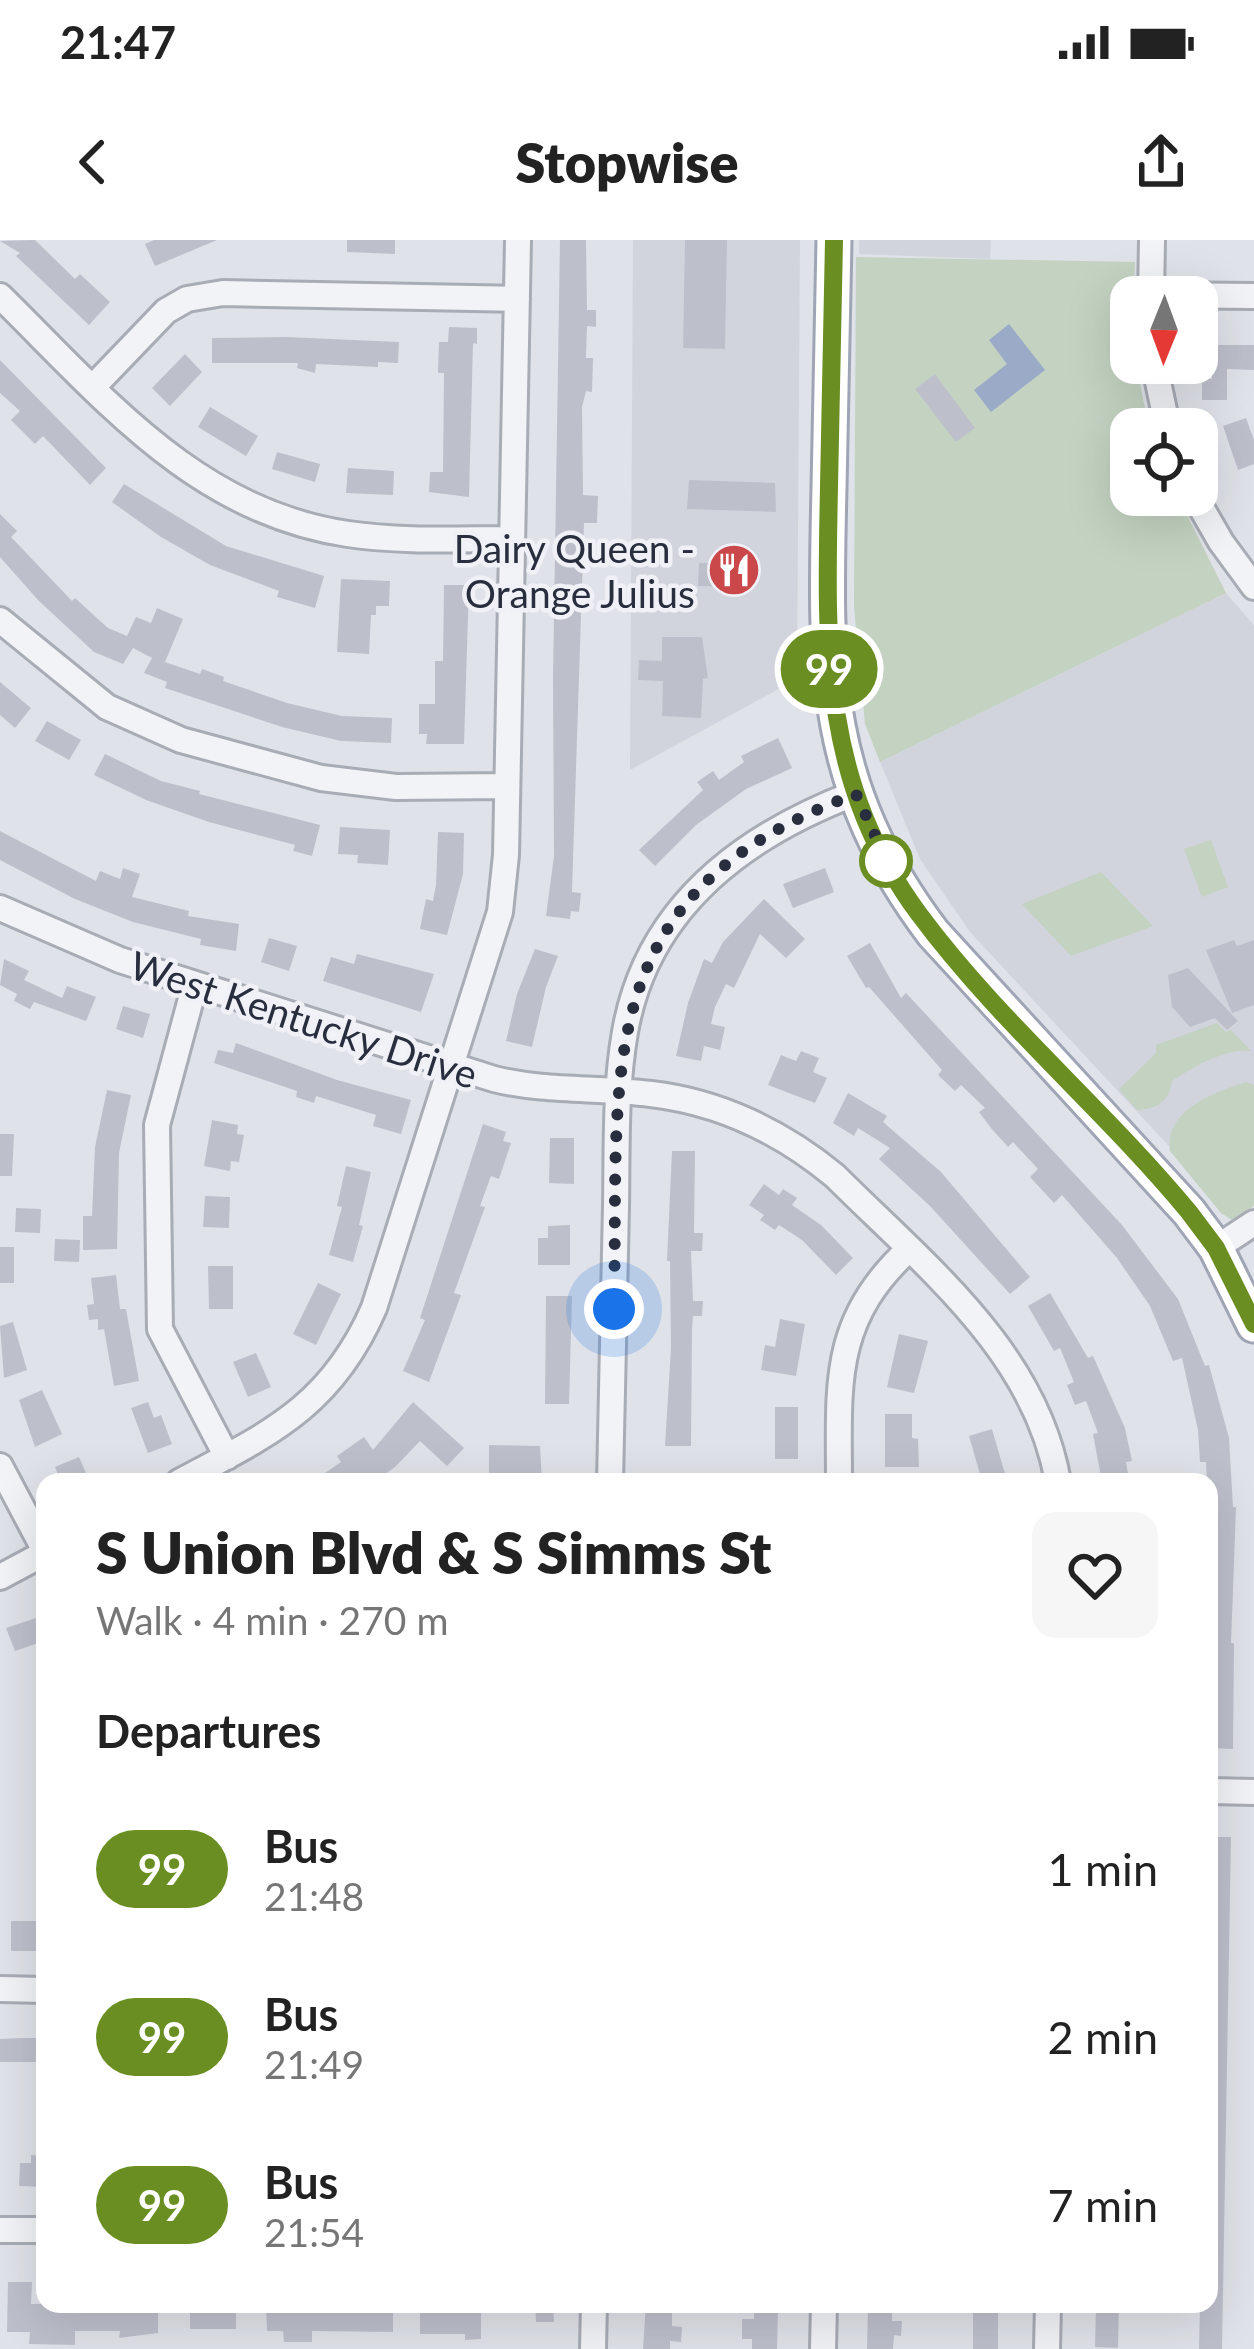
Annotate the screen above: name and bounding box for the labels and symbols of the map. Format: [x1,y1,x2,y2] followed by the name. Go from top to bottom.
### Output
[1110,276,1218,384] north arrow
[454,525,695,616] place label: Dairy Queen - Orange Julius
[706,542,762,598] restaurant icon: Dairy Queen - Orange Julius
[775,630,883,708] line badge: 99
[861,836,911,886] unlabelled marker
[125,941,483,1097] street label: West Kentucky Drive
[584,1279,644,1339] your location

